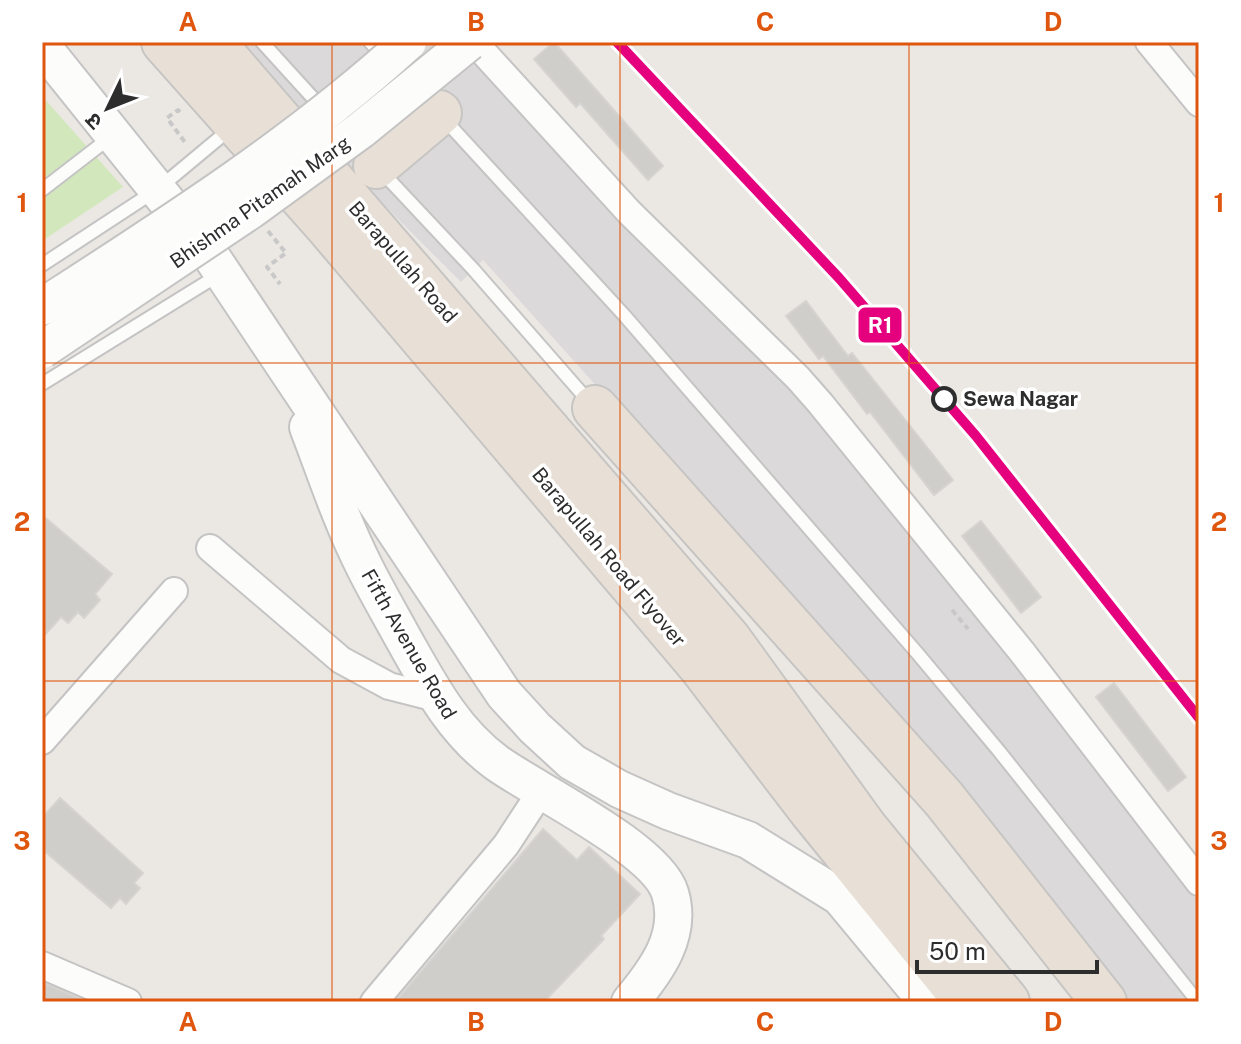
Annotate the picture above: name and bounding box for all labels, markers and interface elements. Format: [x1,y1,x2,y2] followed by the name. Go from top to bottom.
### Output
[179,6,198,37] text: A
[467,6,485,37] text: B
[756,6,774,37] text: C
[1044,6,1062,37] text: D
[68,68,148,148] north arrow
[79,107,107,135] text: उ
[165,131,355,273] street label: Bhishma Pitamah Marg
[16,187,28,218] text: 1
[1213,187,1225,218] text: 1
[344,196,462,328] street label: Barapullah Road
[857,306,903,344] line badge: R1
[868,312,892,338] text: R1
[932,387,956,411] marker: Sewa Nagar
[963,387,1078,411] place label: Sewa Nagar
[527,463,691,651] street label: Barapullah Road Flyover
[14,506,30,537] text: 2
[1211,506,1227,537] text: 2
[356,565,462,723] street label: Fifth Avenue Road
[13,825,31,856] text: 3
[1210,825,1228,856] text: 3
[917,924,1097,974] scale bar
[929,937,986,965] text: 50 m
[179,1006,198,1037] text: A
[467,1006,485,1037] text: B
[756,1006,774,1037] text: C
[1044,1006,1062,1037] text: D

